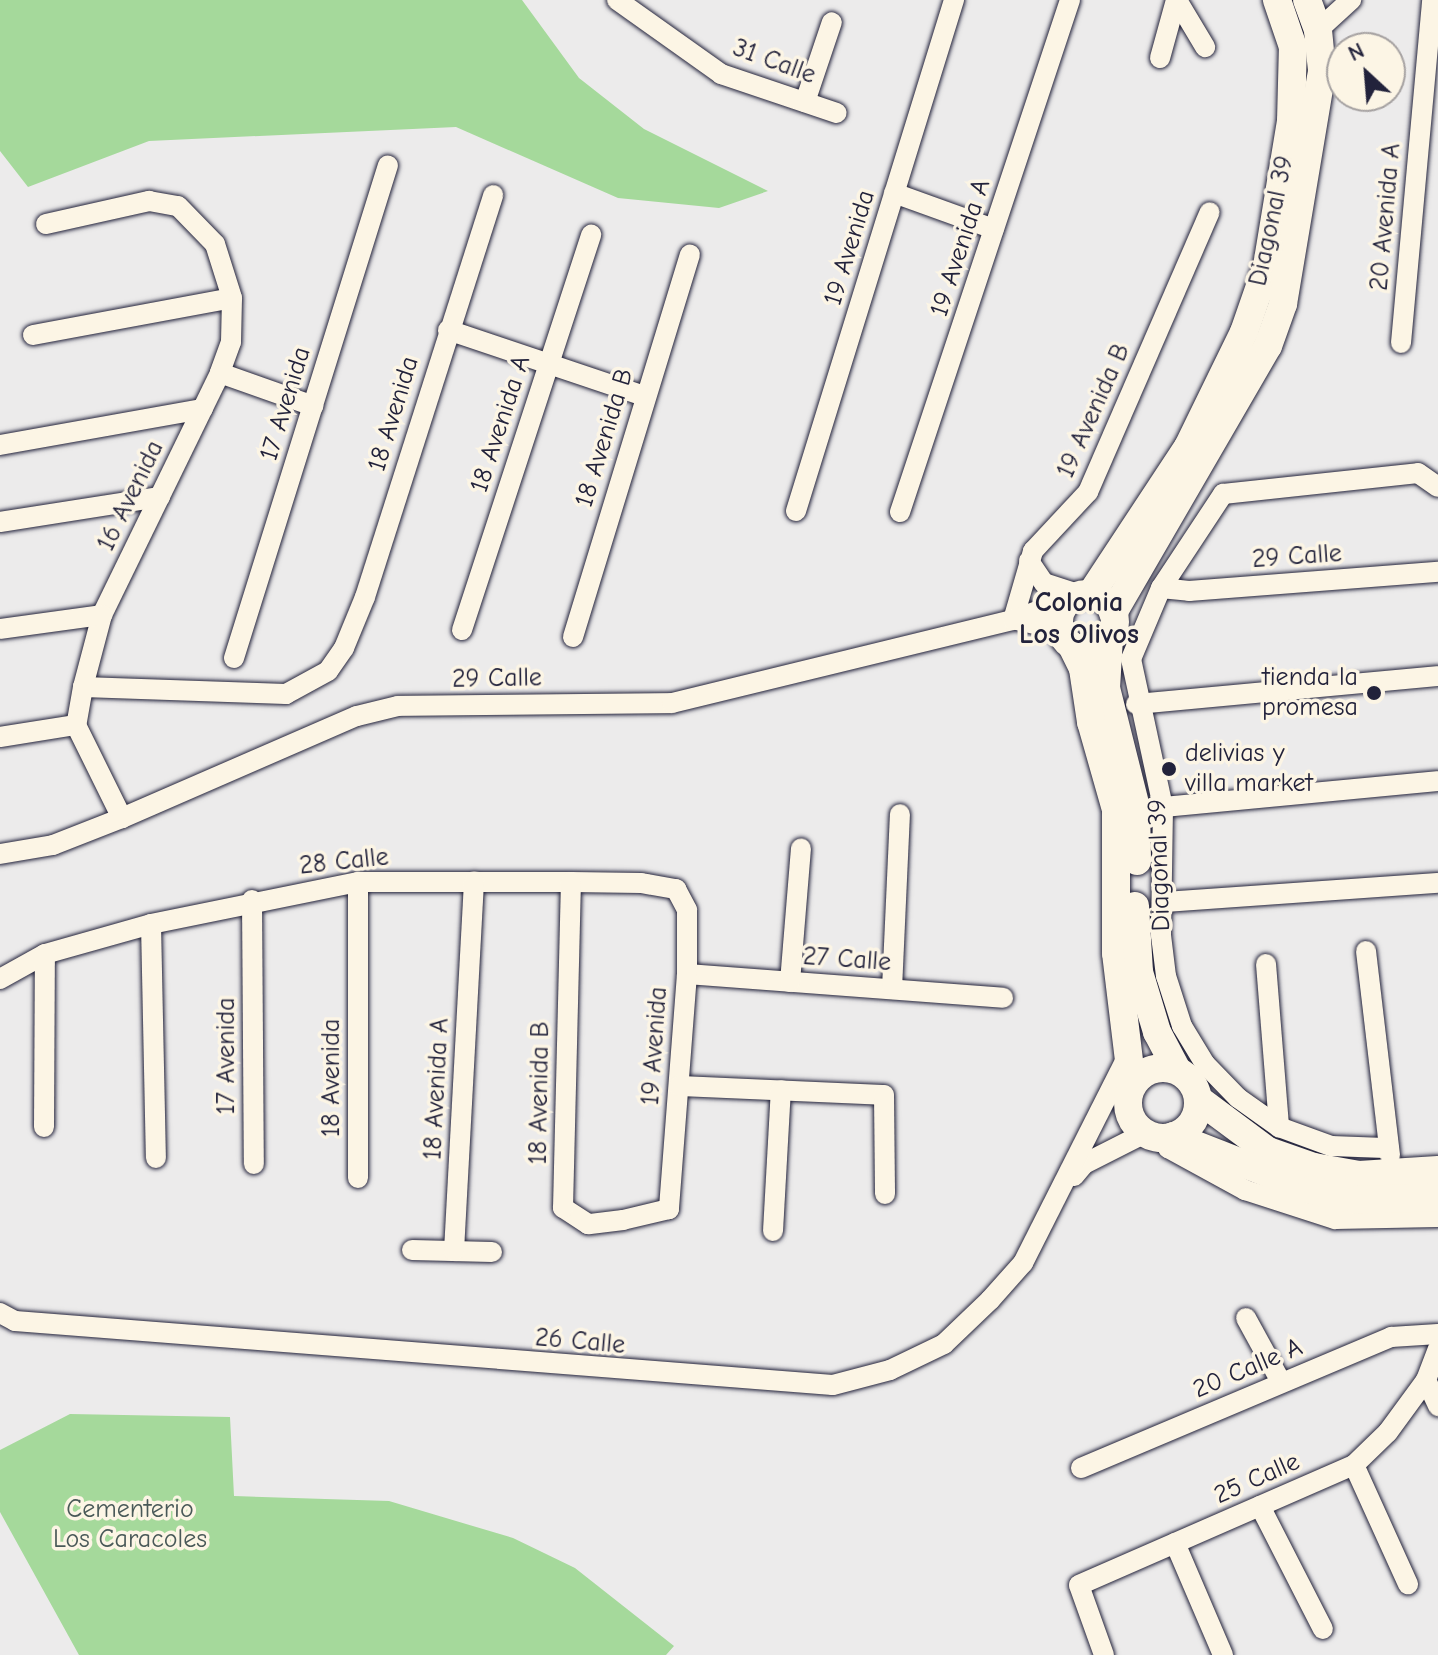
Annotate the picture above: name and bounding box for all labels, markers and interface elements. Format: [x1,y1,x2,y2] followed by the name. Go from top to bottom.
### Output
[1326,32,1406,112] north arrow
[728,33,820,91] street label: 31 Calle
[1344,37,1369,67] text: N
[1364,142,1408,292] street label: 20 Avenida A
[1243,153,1301,289] street label: Diagonal 39
[924,175,998,321] street label: 19 Avenida A
[818,187,882,309] street label: 19 Avenida
[1051,339,1137,483] street label: 19 Avenida B
[254,343,318,465] street label: 17 Avenida
[464,352,538,496] street label: 18 Avenida A
[362,353,426,475] street label: 18 Avenida
[569,365,641,511] street label: 18 Avenida B
[91,436,171,556] street label: 16 Avenida
[1251,538,1343,576] street label: 29 Calle
[1019,585,1139,651] district label: Colonia Los Olivos
[1262,662,1358,724] place label: tienda la promesa
[452,663,542,695] street label: 29 Calle
[1365,684,1383,702] marker: tienda la promesa
[1185,738,1313,800] place label: delivias y villa market
[1160,760,1178,778] marker: delivias y villa market
[1142,798,1178,932] street label: Diagonal 39
[298,842,390,882] street label: 28 Calle
[802,941,892,979] street label: 27 Calle
[635,986,675,1106] street label: 19 Avenida
[211,997,243,1115] street label: 17 Avenida
[418,1017,456,1161] street label: 18 Avenida A
[316,1019,348,1137] street label: 18 Avenida
[523,1021,557,1165] street label: 18 Avenida B
[534,1323,626,1361] street label: 26 Calle
[1189,1332,1307,1406] street label: 20 Calle A
[1209,1446,1305,1512] street label: 25 Calle
[53,1494,207,1556] park label: Cementerio Los Caracoles

